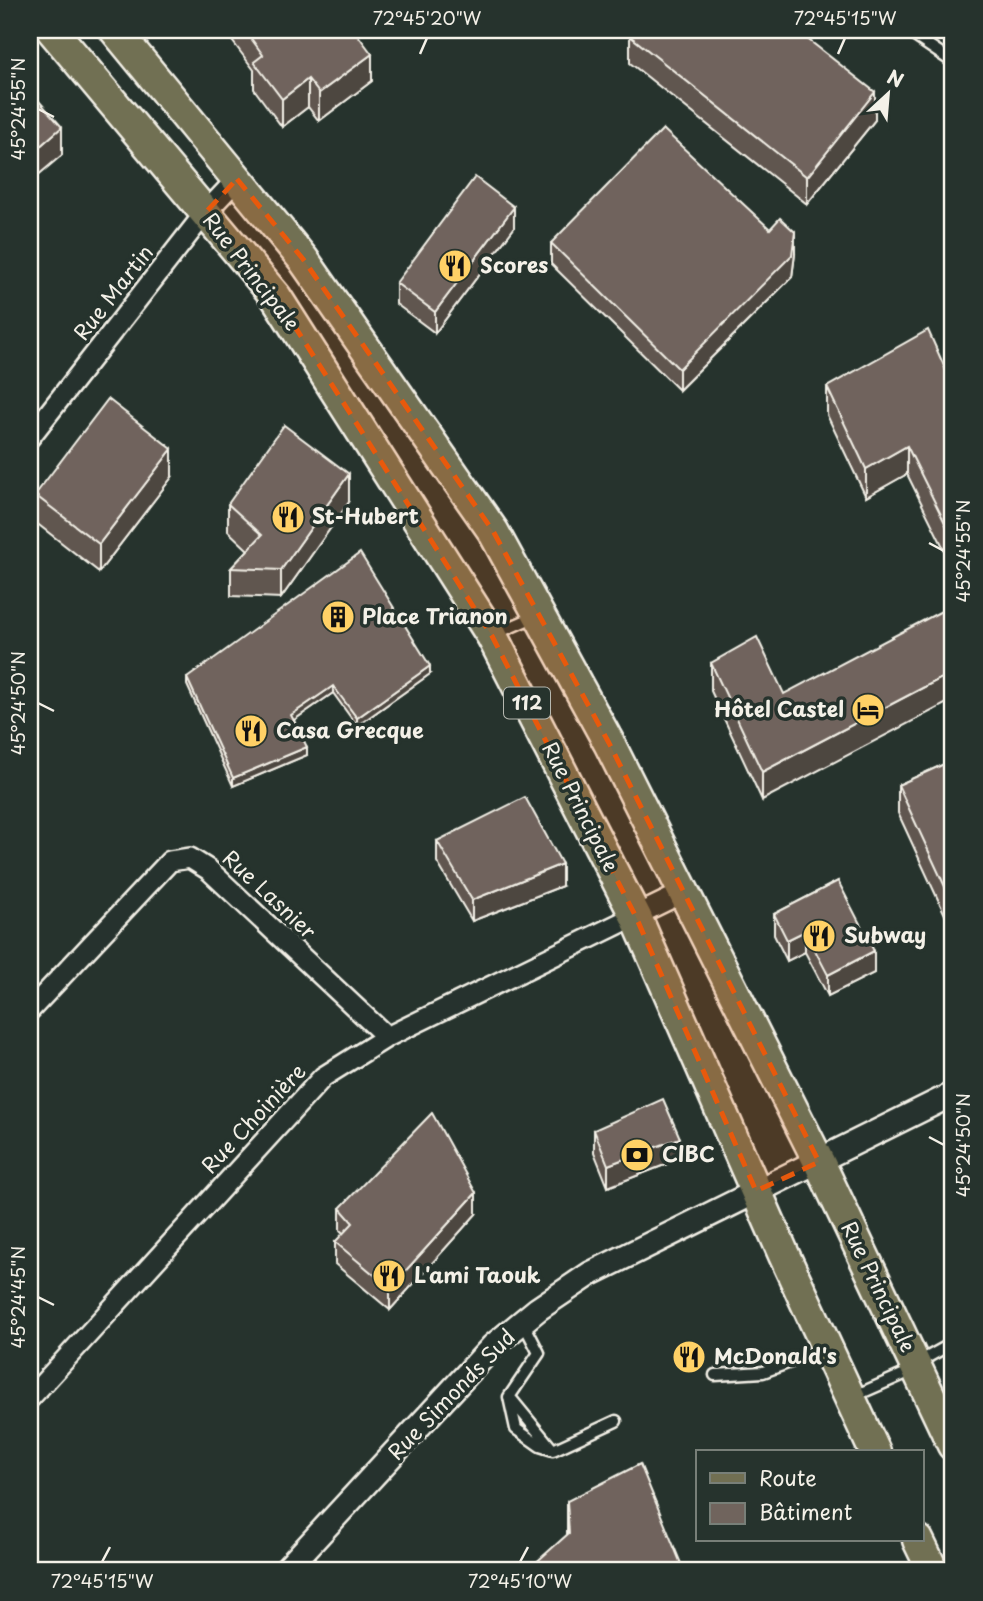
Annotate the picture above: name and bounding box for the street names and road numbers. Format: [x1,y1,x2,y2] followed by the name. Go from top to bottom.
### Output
[196,205,309,337] street label: Rue Principale
[65,237,160,346] street label: Rue Martin
[504,688,550,718] road number: 112
[535,736,628,877] street label: Rue Principale
[216,842,325,946] street label: Rue Lasnier
[193,1055,312,1180] street label: Rue Choinière
[834,1215,925,1357] street label: Rue Principale
[380,1321,522,1466] street label: Rue Simonds Sud

